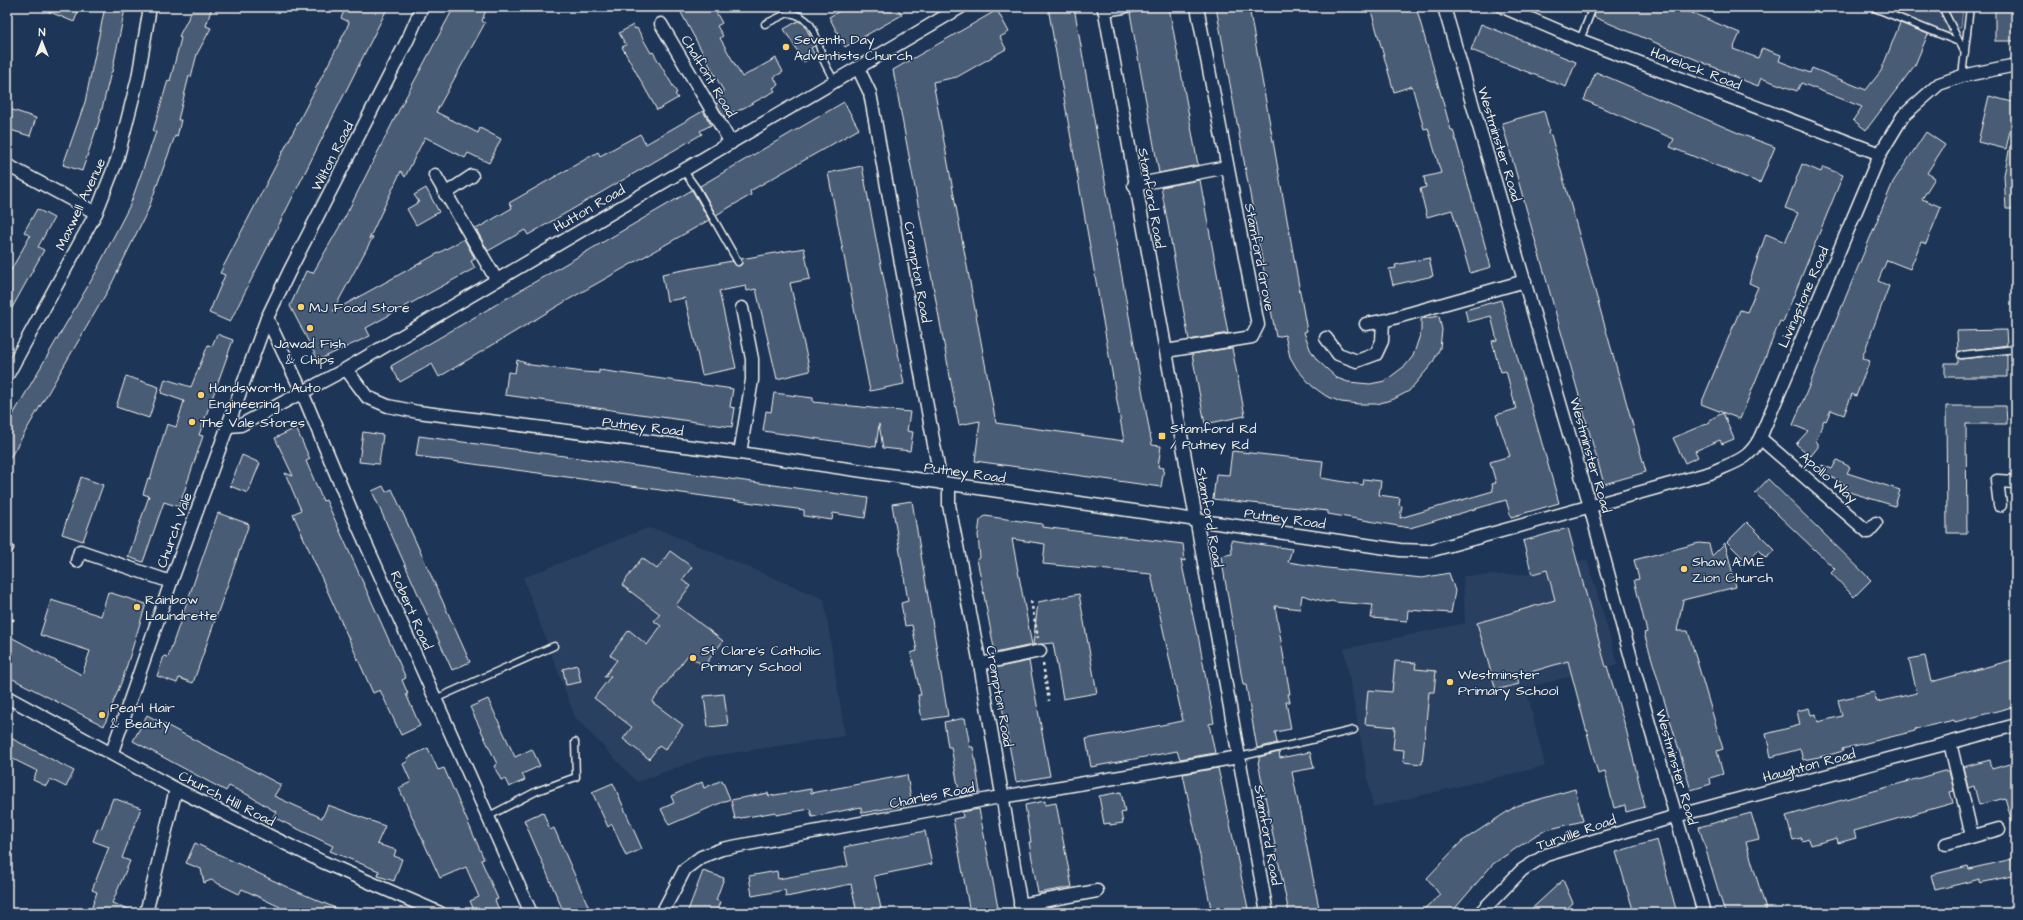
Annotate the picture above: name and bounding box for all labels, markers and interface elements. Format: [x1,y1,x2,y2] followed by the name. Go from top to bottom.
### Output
[22,22,62,62] north arrow
[39,25,46,40] text: N
[794,30,913,66] place label: Seventh Day Adventists Church
[676,32,741,121] street label: Chalfont Road
[781,42,791,52] marker: Seventh Day Adventists Church
[1647,42,1744,95] street label: Havelock Road
[1472,84,1526,204] street label: Westminster Road
[307,118,359,195] street label: Wilton Road
[1132,146,1170,250] street label: Stamford Road
[51,155,111,254] street label: Maxwell Avenue
[550,180,629,237] street label: Hutton Road
[1239,202,1279,313] street label: Stamford Grove
[898,220,936,324] street label: Crompton Road
[1774,244,1834,351] street label: Livingstone Road
[309,298,410,318] place label: MJ Food Store
[296,302,306,312] marker: MJ Food Store
[305,323,315,333] marker: Jawad Fish & Chips
[274,334,346,370] place label: Jawad Fish & Chips
[209,378,321,414] place label: Handsworth Auto Engineering
[196,390,206,400] marker: Handsworth Auto Engineering
[1564,395,1616,515] street label: Westminster Road
[601,412,685,442] street label: Putney Road
[200,413,305,433] place label: The Vale Stores
[187,417,197,427] marker: The Vale Stores
[1170,419,1257,455] place label: Stamford Rd / Putney Rd
[1157,431,1167,441] marker: Stamford Rd / Putney Rd
[1795,447,1862,509] street label: Apollo Way
[923,457,1007,489] street label: Putney Road
[1190,465,1228,569] street label: Stamford Road
[152,490,198,571] street label: Church Vale
[1243,503,1327,535] street label: Putney Road
[1692,552,1773,588] place label: Shaw A.M.E Zion Church
[1679,564,1689,574] marker: Shaw A.M.E Zion Church
[385,568,437,653] street label: Robert Road
[145,590,218,626] place label: Rainbow Laundrette
[132,602,142,612] marker: Rainbow Laundrette
[701,641,822,677] place label: St Clare's Catholic Primary School
[980,644,1018,748] street label: Crompton Road
[688,653,698,663] marker: St Clare's Catholic Primary School
[1458,665,1559,701] place label: Westminster Primary School
[1445,677,1455,687] marker: Westminster Primary School
[110,698,175,734] place label: Pearl Hair & Beauty
[1650,707,1702,827] street label: Westminster Road
[97,710,107,720] marker: Pearl Hair & Beauty
[1761,744,1858,788] street label: Haughton Road
[175,766,278,832] street label: Church Hill Road
[888,778,976,814] street label: Charles Road
[1248,783,1286,887] street label: Stamford Road
[1534,810,1619,856] street label: Turville Road

